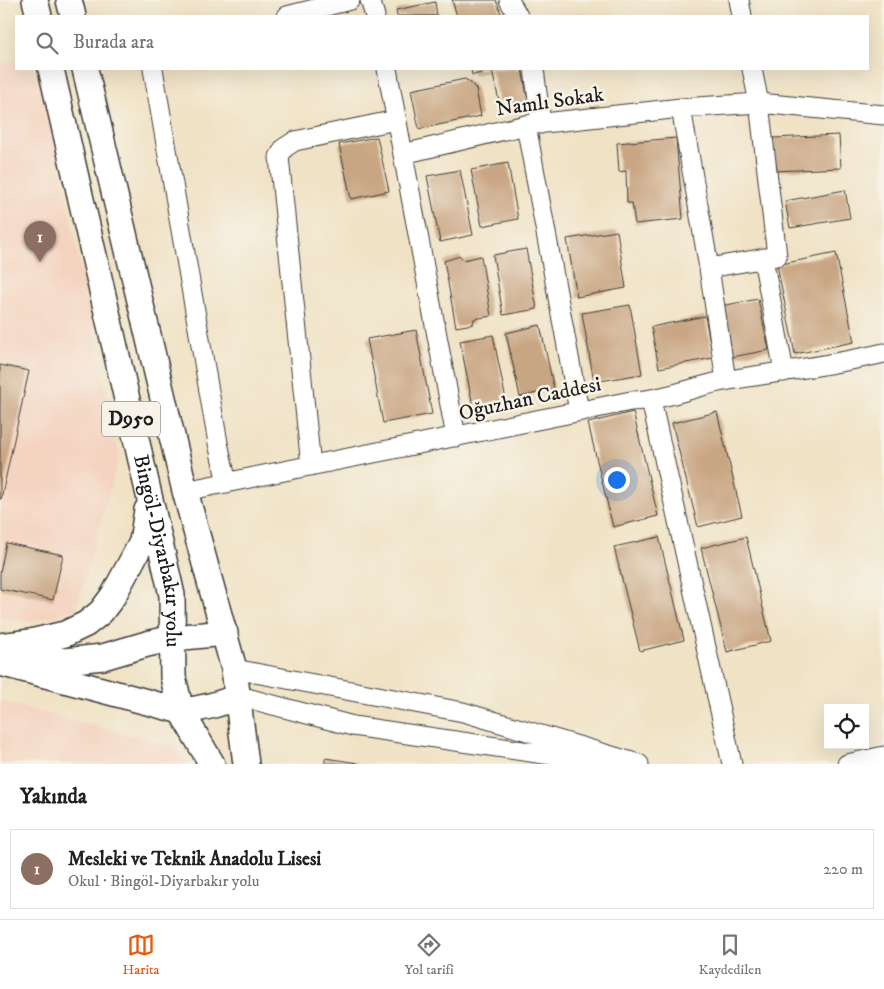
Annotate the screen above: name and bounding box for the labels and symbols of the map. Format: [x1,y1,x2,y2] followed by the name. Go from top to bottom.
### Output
[494,81,606,122] street label: Namlı Sokak
[24,221,56,262] pin: 1
[457,371,603,427] street label: Oğuzhan Caddesi
[102,402,160,436] road number: D950
[127,452,186,647] street label: Bingöl-Diyarbakır yolu
[604,467,630,493] your location

